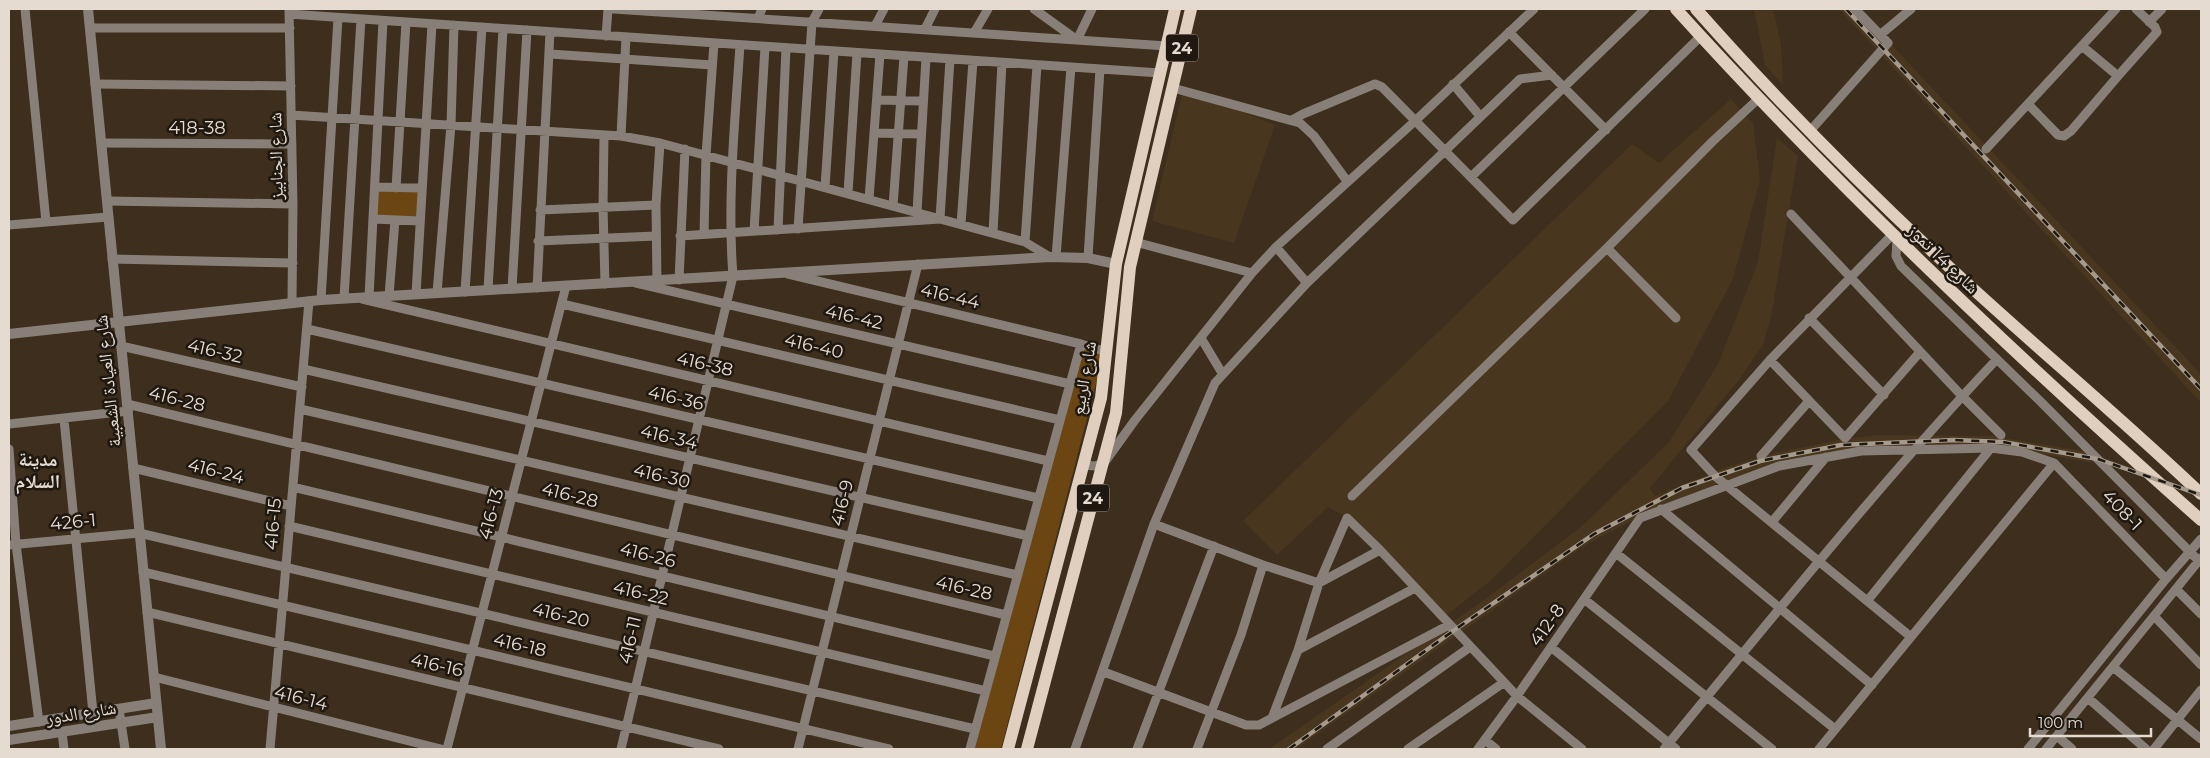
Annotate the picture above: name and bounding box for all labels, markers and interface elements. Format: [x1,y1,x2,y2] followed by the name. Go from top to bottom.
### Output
[1166,34,1198,62] road number: 24
[264,112,288,201] street label: شارع الجنابيز
[168,117,226,139] street label: 418-38
[1902,219,1983,299] street label: شارع 14 تموز
[918,279,982,313] street label: 416-44
[823,300,885,334] street label: 416-42
[90,314,126,448] street label: شارع العيادة الشعبية
[782,329,846,363] street label: 416-40
[185,334,245,368] street label: 416-32
[1067,339,1102,417] street label: شارع الربيع
[675,347,735,381] street label: 416-38
[147,381,207,417] street label: 416-28
[646,381,706,415] street label: 416-36
[638,420,700,454] street label: 416-34
[16,448,60,495] district label: مدينة السلام
[186,453,247,489] street label: 416-24
[631,459,693,493] street label: 416-30
[540,477,600,513] street label: 416-28
[826,478,858,528] street label: 416-9
[1077,484,1109,512] road number: 24
[2097,485,2147,535] street label: 408-1
[474,486,508,542] street label: 416-13
[260,497,286,551] street label: 416-15
[49,509,97,535] street label: 426-1
[618,537,678,573] street label: 416-26
[934,571,994,605] street label: 416-28
[611,576,671,610] street label: 416-22
[530,598,592,632] street label: 416-20
[1525,600,1569,650] street label: 412-8
[614,614,646,666] street label: 416-11
[491,628,549,662] street label: 416-18
[409,648,465,682] street label: 416-16
[272,681,330,715] street label: 416-14
[43,697,118,730] street label: شارع الدور
[2030,706,2151,738] scale bar
[2038,713,2083,732] text: 100 m

